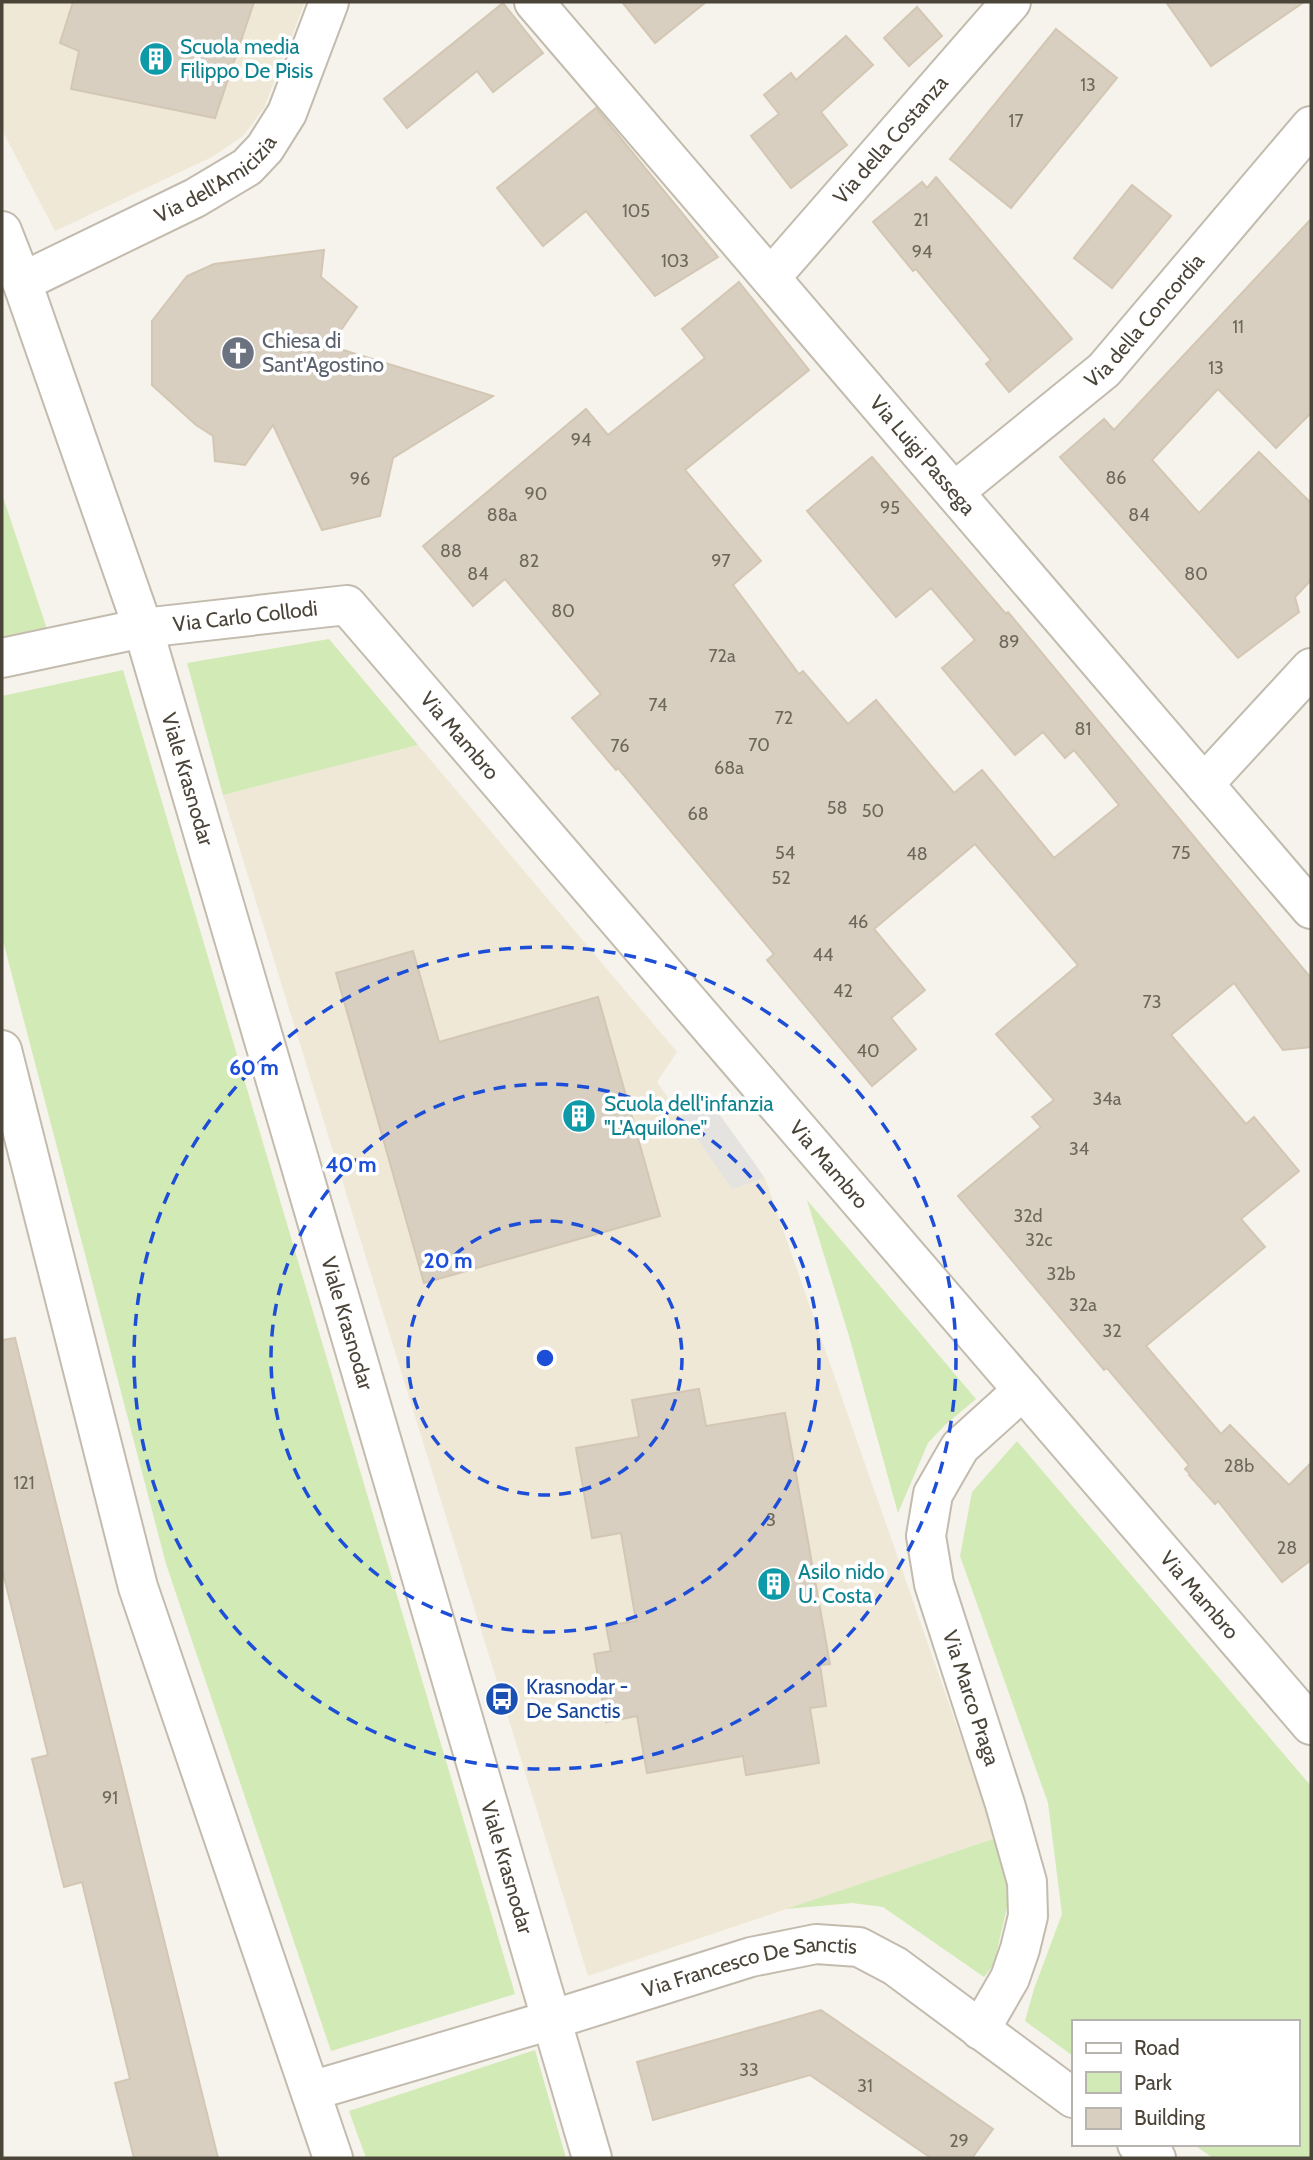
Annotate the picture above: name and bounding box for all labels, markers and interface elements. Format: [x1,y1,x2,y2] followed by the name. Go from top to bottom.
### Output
[180,34,313,83] place label: Scuola media Filippo De Pisis
[137,40,175,78] building icon: Scuola media Filippo De Pisis
[828,70,953,209] street label: Via della Costanza
[1080,74,1096,96] house number: 13
[1009,110,1023,132] house number: 17
[150,131,282,228] street label: Via dell'Amicizia
[622,200,650,222] house number: 105
[913,209,929,231] house number: 21
[912,241,932,263] house number: 94
[1079,248,1209,393] street label: Via della Concordia
[661,250,689,272] house number: 103
[1232,316,1244,338] house number: 11
[262,328,384,377] place label: Chiesa di Sant'Agostino
[219,334,257,372] church icon: Chiesa di Sant'Agostino
[1208,357,1224,379] house number: 13
[865,390,981,520] street label: Via Luigi Passega
[571,429,591,451] house number: 94
[1105,467,1127,489] house number: 86
[350,468,370,490] house number: 96
[525,483,547,505] house number: 90
[880,497,900,519] house number: 95
[487,504,518,526] house number: 88a
[1128,504,1150,526] house number: 84
[440,540,462,562] house number: 88
[519,550,539,572] house number: 82
[711,550,731,572] house number: 97
[467,563,489,585] house number: 84
[1184,563,1208,585] house number: 80
[171,595,319,637] street label: Via Carlo Collodi
[551,600,575,622] house number: 80
[998,631,1020,653] house number: 89
[708,645,736,667] house number: 72a
[415,686,505,785] street label: Via Mambro
[649,694,667,716] house number: 74
[775,707,793,729] house number: 72
[157,710,219,849] street label: Viale Krasnodar
[1075,718,1091,740] house number: 81
[748,734,770,756] house number: 70
[611,735,629,757] house number: 76
[714,757,744,779] house number: 68a
[827,797,847,819] house number: 58
[862,800,884,822] house number: 50
[687,803,709,825] house number: 68
[775,842,795,864] house number: 54
[1172,842,1190,864] house number: 75
[906,843,928,865] house number: 48
[771,867,791,889] house number: 52
[848,911,868,933] house number: 46
[813,944,833,966] house number: 44
[833,980,853,1002] house number: 42
[1143,991,1161,1013] house number: 73
[857,1040,879,1062] house number: 40
[229,1055,279,1080] text: 60 m
[1093,1088,1122,1110] house number: 34a
[604,1091,774,1140] place label: Scuola dell'infanzia "L'Aquilone"
[560,1097,598,1135] building icon: Scuola dell'infanzia "L'Aquilone"
[784,1115,874,1214] street label: Via Mambro
[1069,1138,1089,1160] house number: 34
[326,1152,376,1177] text: 40 m
[1013,1205,1043,1227] house number: 32d
[1025,1229,1053,1251] house number: 32c
[424,1248,472,1273] text: 20 m
[316,1254,379,1393] street label: Viale Krasnodar
[1046,1263,1076,1285] house number: 32b
[1069,1294,1097,1316] house number: 32a
[1102,1320,1122,1342] house number: 32
[533,1346,557,1370] centre of rings
[1224,1455,1254,1477] house number: 28b
[13,1472,35,1494] house number: 121
[766,1509,776,1531] house number: 3
[1277,1537,1297,1559] house number: 28
[1155,1546,1244,1644] street label: Via Mambro
[798,1559,885,1608] place label: Asilo nido U. Costa
[755,1565,793,1603] building icon: Asilo nido U. Costa
[938,1627,1005,1769] street label: Via Marco Praga
[526,1674,628,1723] place label: Krasnodar - De Sanctis
[483,1680,521,1718] bus stop icon: Krasnodar - De Sanctis
[102,1787,118,1809] house number: 91
[476,1798,539,1937] street label: Viale Krasnodar
[639,1931,858,2002] street label: Via Francesco De Sanctis
[1072,2020,1299,2146] legend
[1134,2035,1180,2060] text: Road
[739,2059,759,2081] house number: 33
[1134,2070,1172,2095] text: Park
[857,2075,873,2097] house number: 31
[1134,2105,1206,2130] text: Building
[949,2130,969,2152] house number: 29

